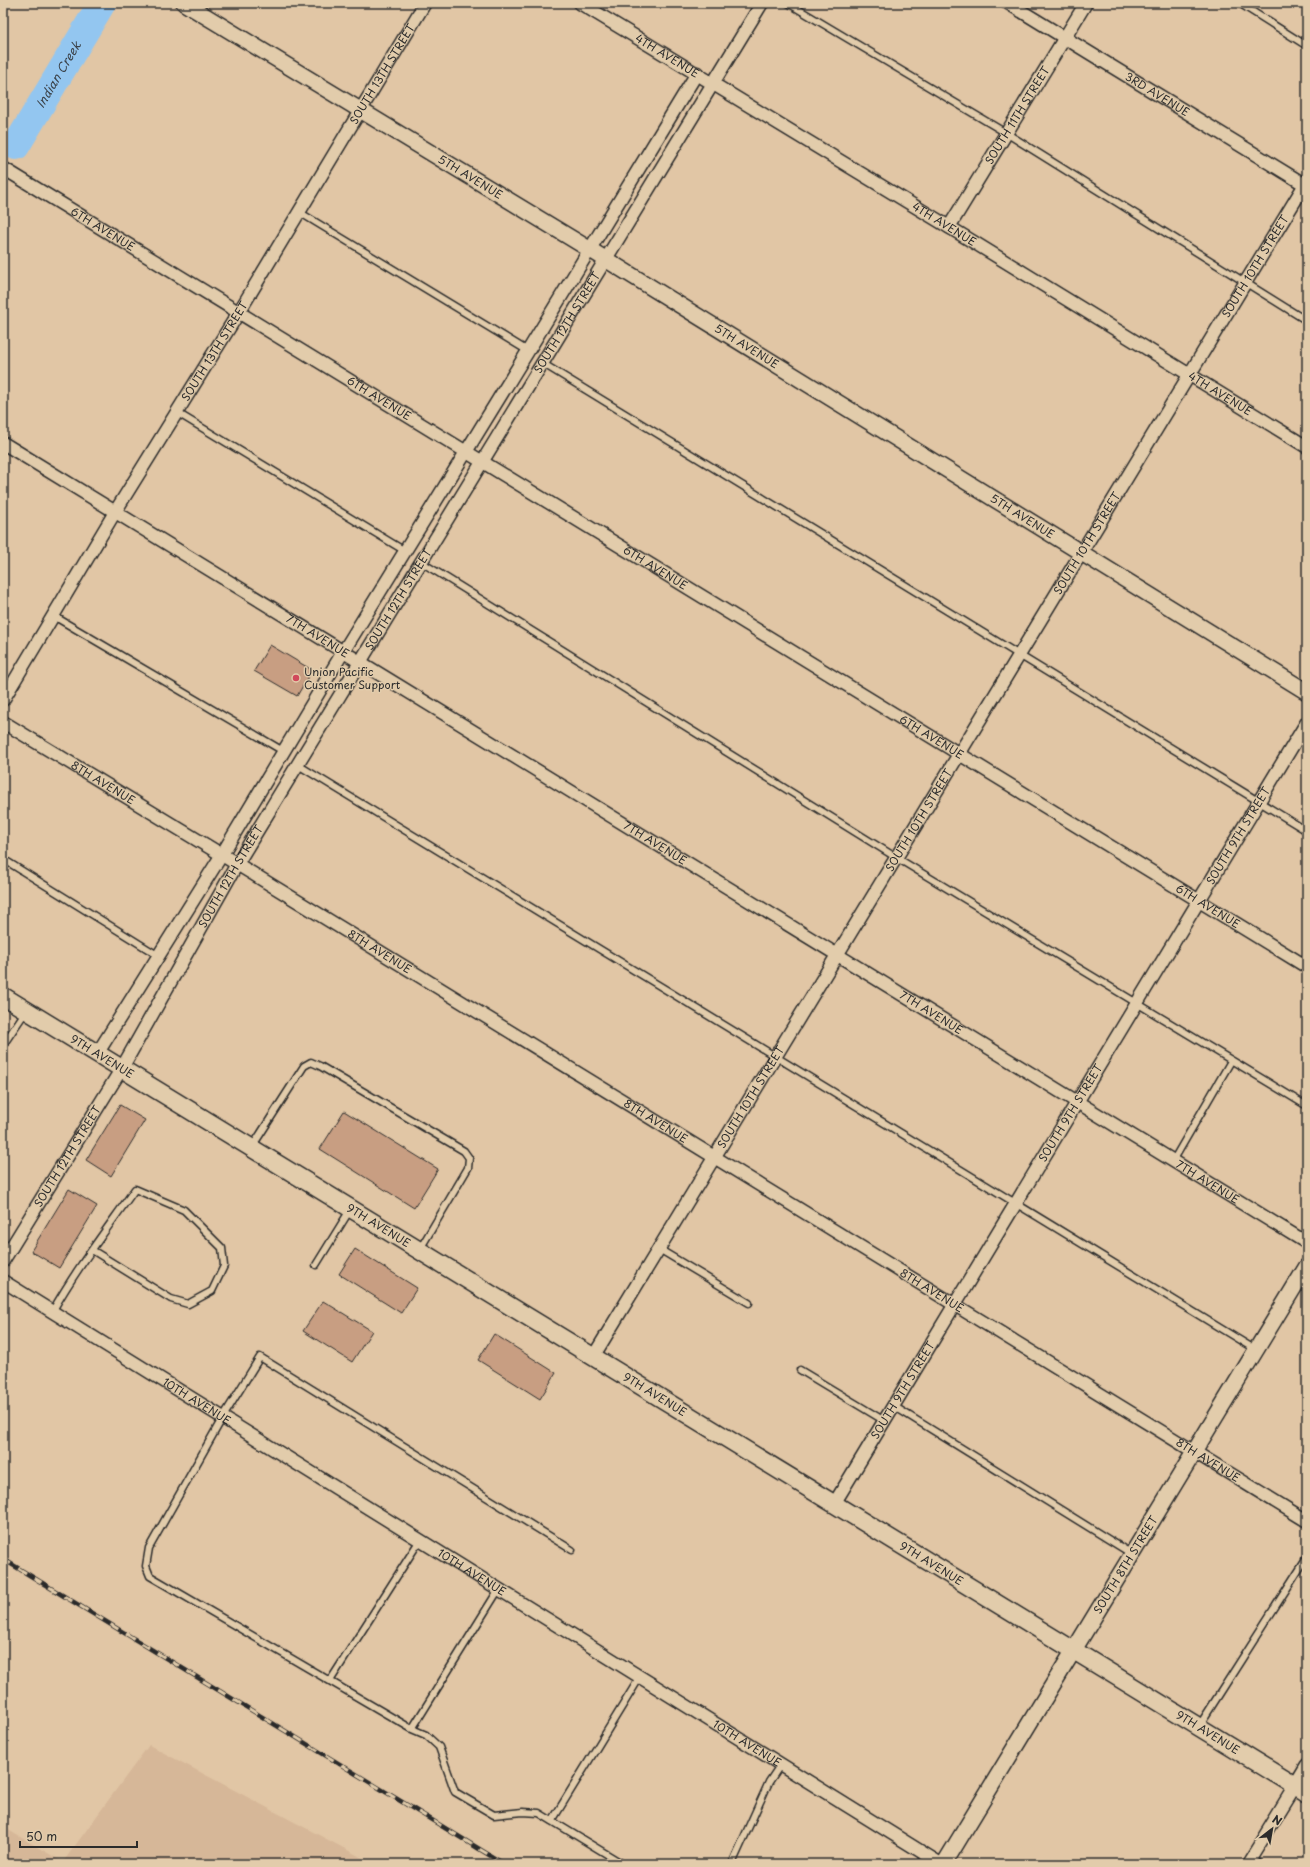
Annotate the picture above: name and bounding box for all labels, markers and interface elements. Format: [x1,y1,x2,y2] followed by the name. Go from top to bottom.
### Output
[345,20,419,127] street label: SOUTH 13TH STREET
[632,29,703,82] street label: 4TH AVENUE
[31,37,85,111] water label: Indian Creek
[980,62,1054,167] street label: SOUTH 11TH STREET
[1122,68,1193,120] street label: 3RD AVENUE
[435,150,506,203] street label: 5TH AVENUE
[909,198,980,250] street label: 4TH AVENUE
[68,203,138,255] street label: 6TH AVENUE
[1217,211,1293,321] street label: SOUTH 10TH STREET
[529,268,604,376] street label: SOUTH 12TH STREET
[177,297,252,404] street label: SOUTH 13TH STREET
[711,319,782,372] street label: 5TH AVENUE
[1185,367,1256,419] street label: 4TH AVENUE
[344,372,415,424] street label: 6TH AVENUE
[1049,488,1125,598] street label: SOUTH 10TH STREET
[987,490,1058,542] street label: 5TH AVENUE
[620,541,691,593] street label: 6TH AVENUE
[360,545,436,653] street label: SOUTH 12TH STREET
[283,610,353,662] street label: 7TH AVENUE
[304,663,401,693] place label: Union Pacific Customer Support
[291,673,301,683] marker: Union Pacific Customer Support
[896,710,967,763] street label: 6TH AVENUE
[68,756,139,808] street label: 8TH AVENUE
[881,765,956,874] street label: SOUTH 10TH STREET
[1202,783,1274,888] street label: SOUTH 9TH STREET
[620,817,690,869] street label: 7TH AVENUE
[194,821,267,931] street label: SOUTH 12TH STREET
[1173,880,1243,932] street label: 6TH AVENUE
[345,925,415,977] street label: 8TH AVENUE
[897,986,967,1038] street label: 7TH AVENUE
[67,1030,137,1082] street label: 9TH AVENUE
[713,1042,788,1151] street label: SOUTH 10TH STREET
[1034,1060,1107,1165] street label: SOUTH 9TH STREET
[621,1094,691,1147] street label: 8TH AVENUE
[29,1102,105,1210] street label: SOUTH 12TH STREET
[1173,1156,1243,1207] street label: 7TH AVENUE
[344,1199,414,1251] street label: 9TH AVENUE
[897,1264,967,1316] street label: 8TH AVENUE
[866,1337,939,1442] street label: SOUTH 9TH STREET
[620,1368,690,1420] street label: 9TH AVENUE
[160,1373,234,1429] street label: 10TH AVENUE
[1173,1434,1243,1486] street label: 8TH AVENUE
[1089,1512,1162,1617] street label: SOUTH 8TH STREET
[896,1537,967,1589] street label: 9TH AVENUE
[435,1544,510,1600] street label: 10TH AVENUE
[1173,1706,1243,1758] street label: 9TH AVENUE
[710,1715,785,1771] street label: 10TH AVENUE
[1252,1809,1292,1849] north arrow
[1269,1810,1286,1830] text: N
[20,1823,137,1849] scale bar
[26,1827,57,1845] text: 50 m

